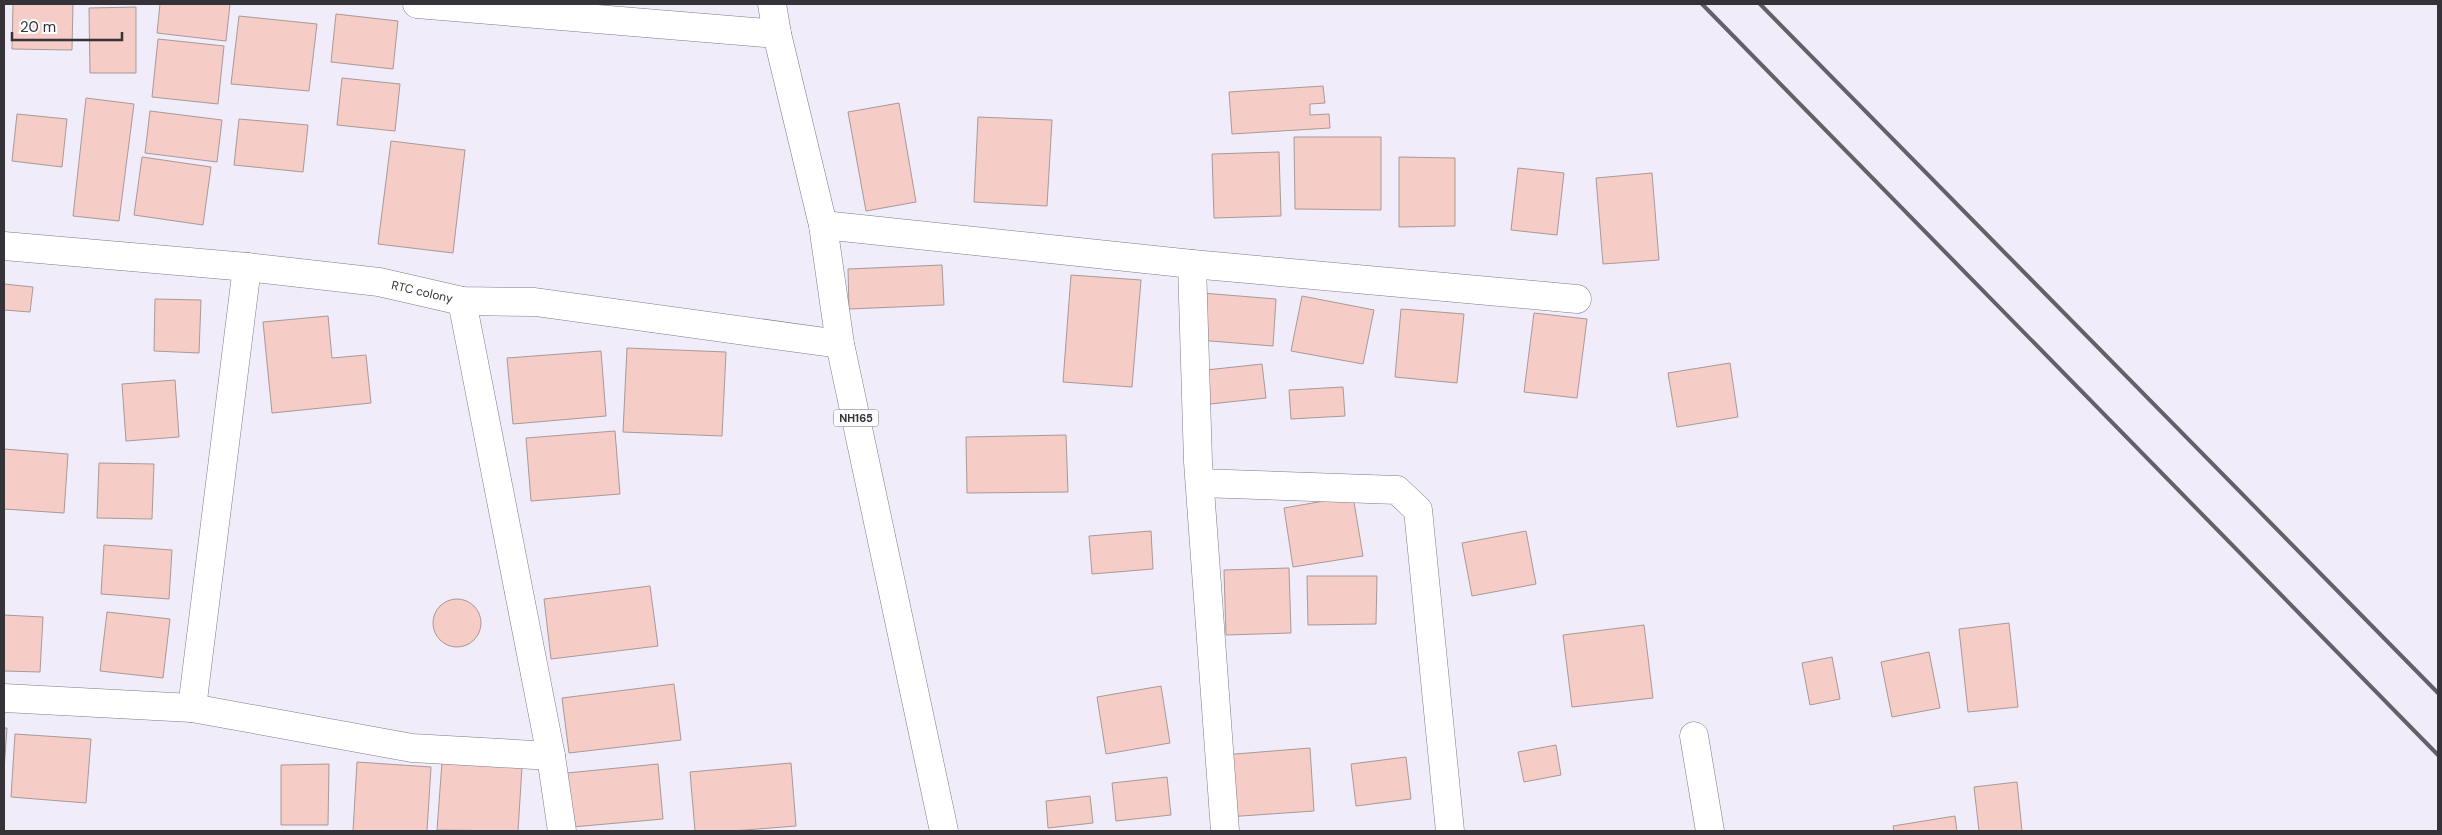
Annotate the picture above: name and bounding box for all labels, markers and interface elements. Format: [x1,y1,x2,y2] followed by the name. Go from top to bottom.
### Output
[12,10,122,42] scale bar
[20,17,56,37] text: 20 m
[390,277,455,307] street label: RTC colony
[834,409,878,426] road number: NH165

